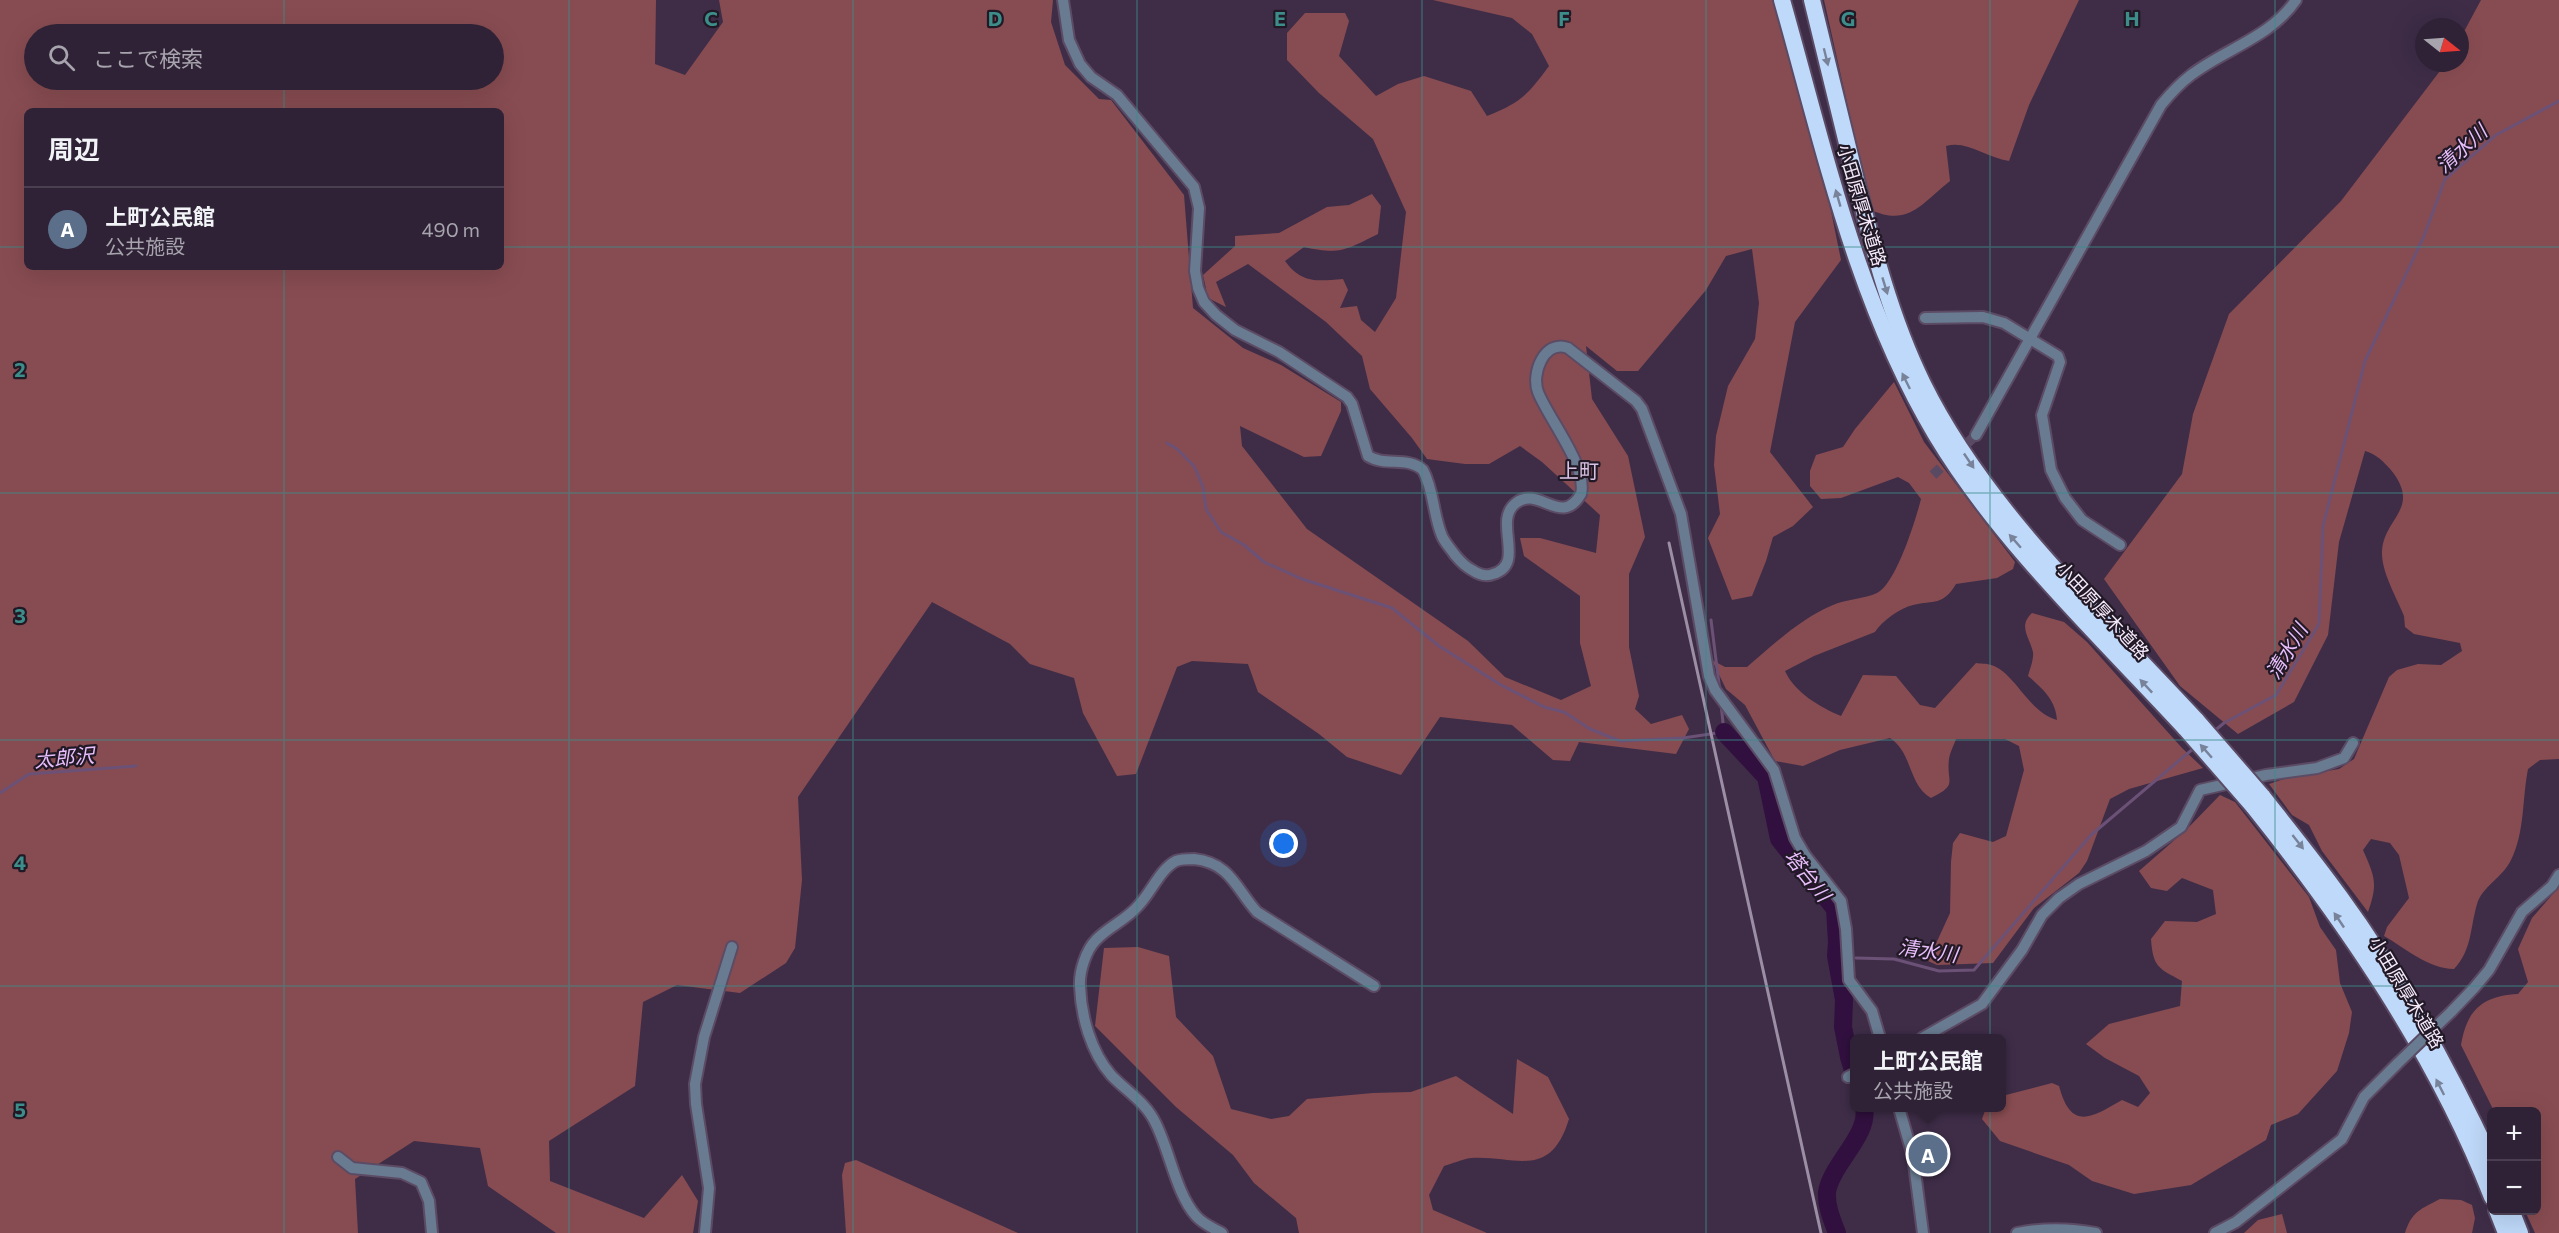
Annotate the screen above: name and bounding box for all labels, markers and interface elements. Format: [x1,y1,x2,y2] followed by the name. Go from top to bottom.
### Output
[704,6,718,30] text: C
[988,6,1002,30] text: D
[1274,6,1286,30] text: E
[1558,6,1570,30] text: F
[1841,6,1855,30] text: G
[2125,6,2140,30] text: H
[2415,18,2469,72] north arrow
[24,24,504,90] search box
[45,41,78,74] icon: search
[93,45,203,72] text: ここで検索
[1822,48,1832,66] one-way arrow
[2431,118,2493,177] water label: 清水川
[48,133,100,164] text: 周辺
[1833,142,1891,268] street label: 小田原厚木道路
[1833,189,1842,207] one-way arrow
[105,203,215,230] text: 上町公民館
[60,217,75,241] text: A
[422,217,480,241] text: 490 m
[105,234,185,258] text: 公共施設
[1881,277,1890,295] one-way arrow
[14,357,26,381] text: 2
[1902,372,1911,389] one-way arrow
[1964,453,1975,469] one-way arrow
[1559,458,1599,482] district label: 上町
[2009,533,2022,549] one-way arrow
[2052,556,2154,664] street label: 小田原厚木道路
[14,603,26,627] text: 3
[2260,617,2313,683] water label: 清水川
[2140,679,2154,693] one-way arrow
[33,742,98,772] water label: 太郎沢
[2199,744,2212,759] one-way arrow
[1269,829,1298,858] your location
[2292,834,2305,850] one-way arrow
[1780,844,1837,907] water label: 塔台川
[14,850,26,874] text: 4
[2334,912,2345,928] one-way arrow
[2365,932,2449,1052] street label: 小田原厚木道路
[1897,934,1961,966] water label: 清水川
[1850,1034,2006,1112] popup
[1873,1047,1983,1074] text: 上町公民館
[1873,1078,1953,1102] text: 公共施設
[2435,1078,2445,1095] one-way arrow
[14,1097,26,1121] text: 5
[2487,1107,2541,1215] map controls
[2487,1107,2541,1161] button: +
[1908,1132,1948,1176] pin: A
[2487,1161,2541,1215] button: −

